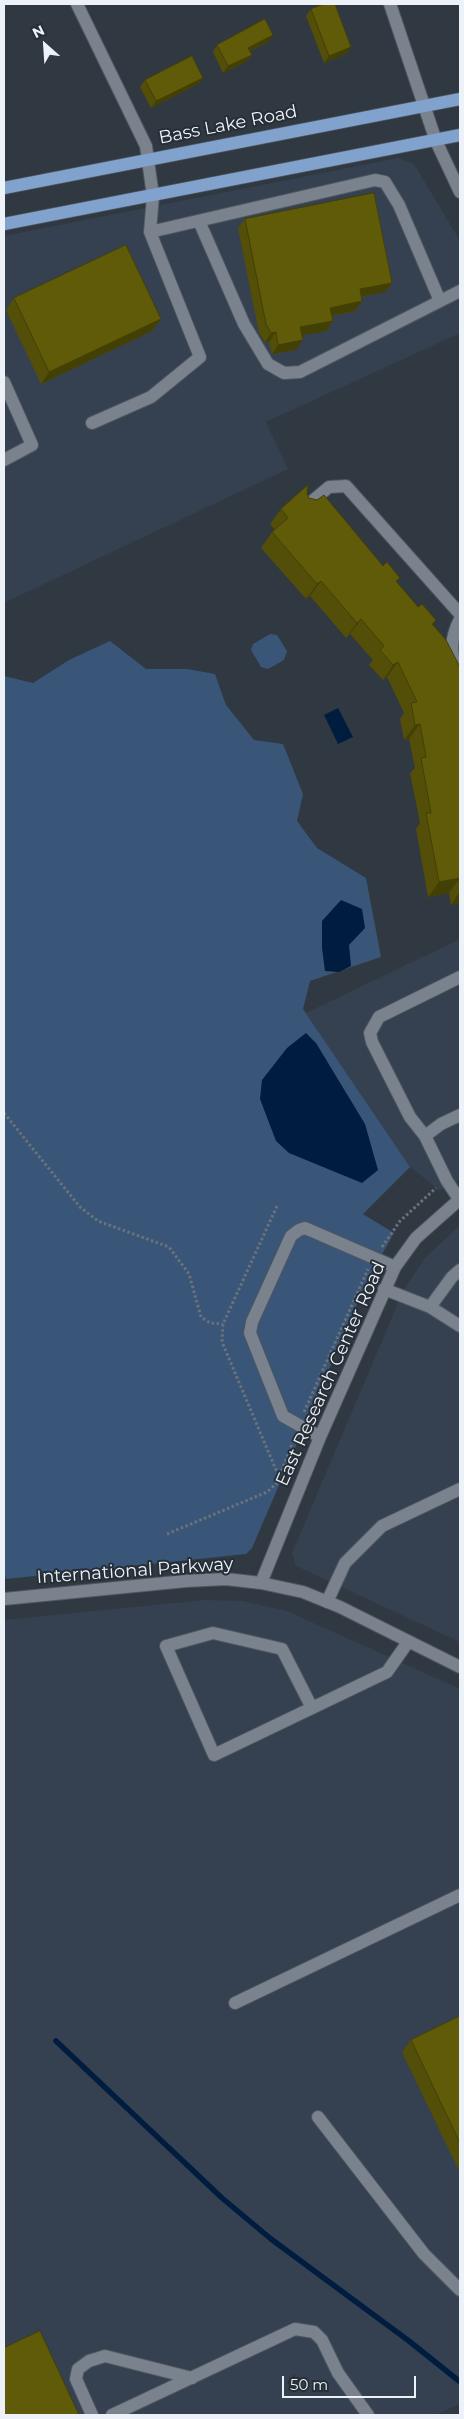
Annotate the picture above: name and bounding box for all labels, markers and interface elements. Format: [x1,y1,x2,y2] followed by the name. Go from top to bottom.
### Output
[20,20,70,70] north arrow
[29,21,47,42] text: N
[157,101,299,149] street label: Bass Lake Road
[272,1258,390,1490] street label: East Research Center Road
[36,1553,234,1589] street label: International Parkway
[284,2366,418,2398] scale bar
[290,2375,328,2394] text: 50 m

